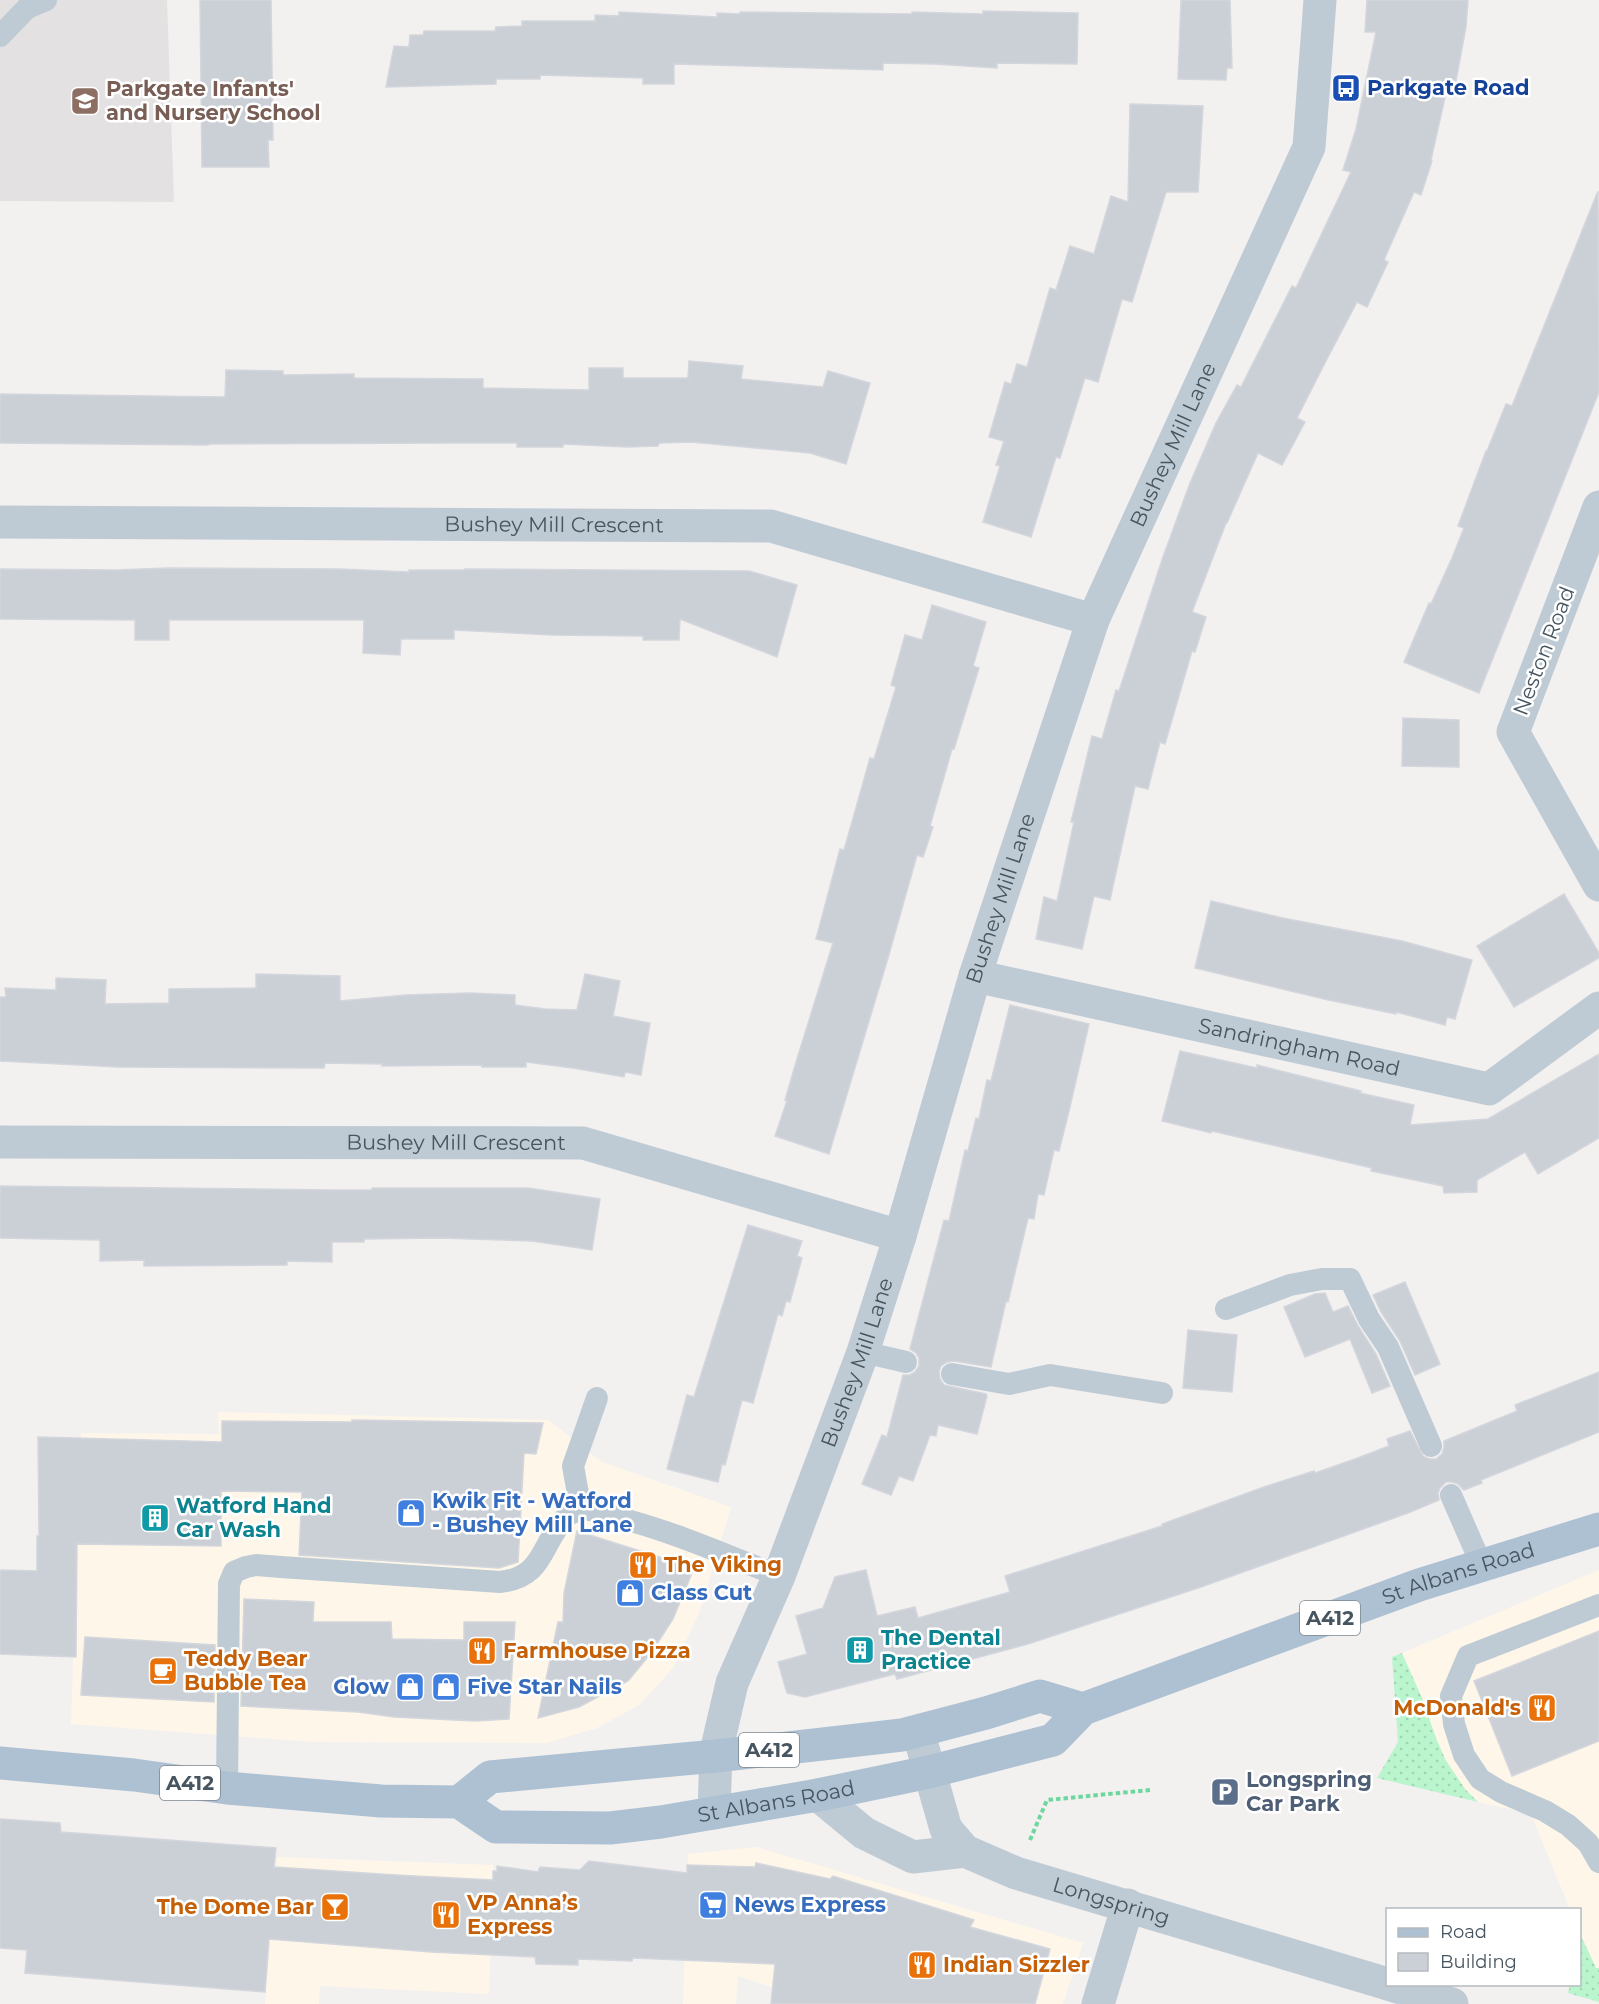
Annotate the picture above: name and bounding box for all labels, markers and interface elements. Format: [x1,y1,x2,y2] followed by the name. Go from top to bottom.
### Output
[1330,72,1362,104] bus stop icon: Parkgate Road
[1367,75,1529,100] place label: Parkgate Road
[106,76,321,125] place label: Parkgate Infants' and Nursery School
[69,85,101,117] school or university icon: Parkgate Infants' and Nursery School
[1124,358,1221,531] street label: Bushey Mill Lane
[444,511,664,537] street label: Bushey Mill Crescent
[1508,583,1580,719] street label: Neston Road
[960,810,1040,987] street label: Bushey Mill Lane
[1196,1013,1402,1081] street label: Sandringham Road
[346,1130,566,1155] street label: Bushey Mill Crescent
[815,1275,898,1451] street label: Bushey Mill Lane
[432,1488,633,1537] place label: Kwik Fit - Watford - Bushey Mill Lane
[176,1493,332,1542] place label: Watford Hand Car Wash
[395,1497,427,1529] shop icon: Kwik Fit - Watford - Bushey Mill Lane
[139,1502,171,1534] building icon: Watford Hand Car Wash
[1378,1537,1538,1610] street label: St Albans Road
[627,1549,659,1581] restaurant icon: The Viking
[664,1552,782,1577] place label: The Viking
[614,1577,646,1609] shop icon: Class Cut
[651,1580,752,1605] place label: Class Cut
[1300,1601,1360,1635] road number: A412
[881,1625,1001,1674] place label: The Dental Practice
[844,1634,876,1666] building icon: The Dental Practice
[466,1635,498,1667] restaurant icon: Farmhouse Pizza
[503,1638,691,1663] place label: Farmhouse Pizza
[184,1646,308,1695] place label: Teddy Bear Bubble Tea
[147,1655,179,1687] cafe icon: Teddy Bear Bubble Tea
[394,1671,426,1703] shop icon: Glow
[430,1671,462,1703] shop icon: Five Star Nails
[333,1674,389,1699] place label: Glow
[467,1674,622,1699] place label: Five Star Nails
[1526,1692,1558,1724] restaurant icon: McDonald's
[1393,1695,1521,1720] place label: McDonald's
[739,1733,799,1767] road number: A412
[160,1766,220,1800] road number: A412
[1246,1767,1372,1816] place label: Longspring Car Park
[696,1775,857,1827] street label: St Albans Road
[1209,1776,1241,1808] parking icon: Longspring Car Park
[1050,1872,1173,1930] street label: Longspring
[697,1889,729,1921] supermarket icon: News Express
[466,1890,578,1939] place label: VP Anna’s Express
[319,1891,351,1923] bar icon: The Dome Bar
[734,1892,886,1917] place label: News Express
[157,1894,314,1919] place label: The Dome Bar
[430,1899,462,1931] restaurant icon: VP Anna’s Express
[1386,1908,1581,1986] legend
[1440,1921,1487,1943] text: Road
[906,1949,938,1981] restaurant icon: Indian Sizzler
[1440,1951,1517,1973] text: Building
[943,1952,1090,1977] place label: Indian Sizzler

